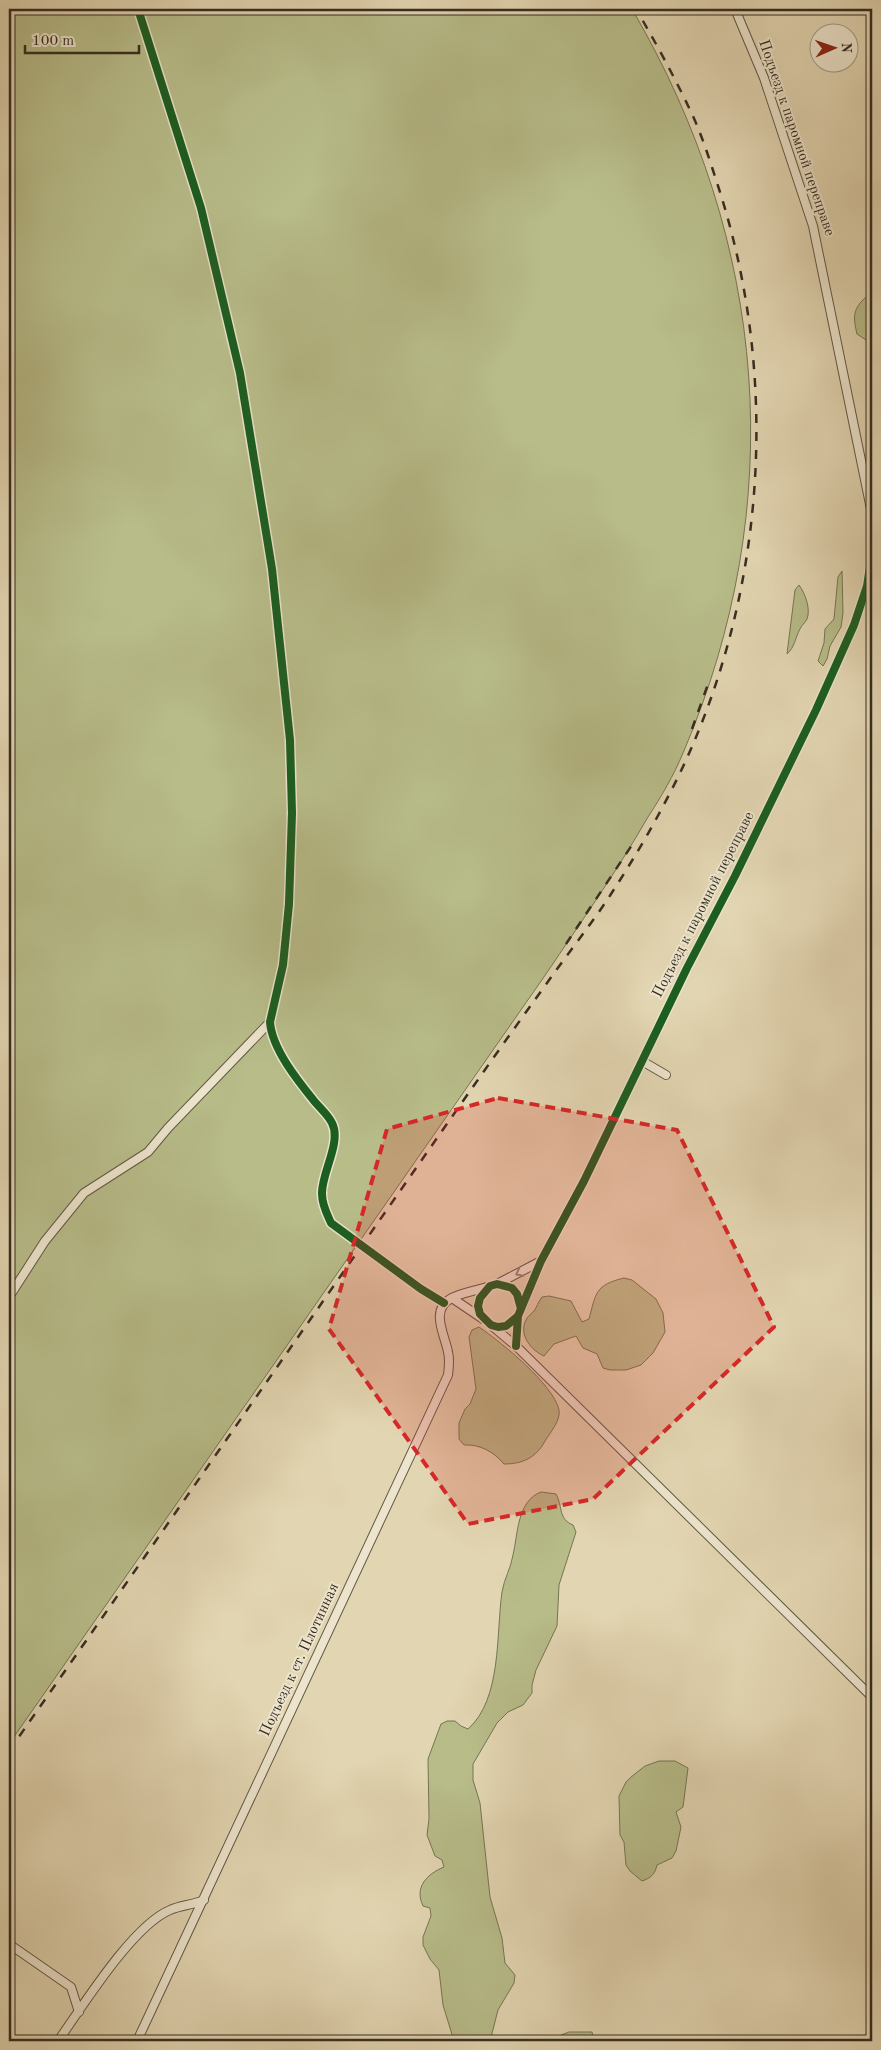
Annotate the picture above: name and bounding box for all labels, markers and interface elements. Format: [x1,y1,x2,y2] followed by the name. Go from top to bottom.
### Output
[25,22,139,54] scale bar
[808,22,858,72] north arrow
[32,34,74,49] text: 100 m
[755,38,837,238] street label: Подъезд к паромной переправе
[839,42,853,53] text: N
[650,810,758,1000] street label: Подъезд к паромной переправе
[515,1267,524,1277] one-way arrow
[258,1581,342,1739] street label: Подъезд к ст. Плотинная

